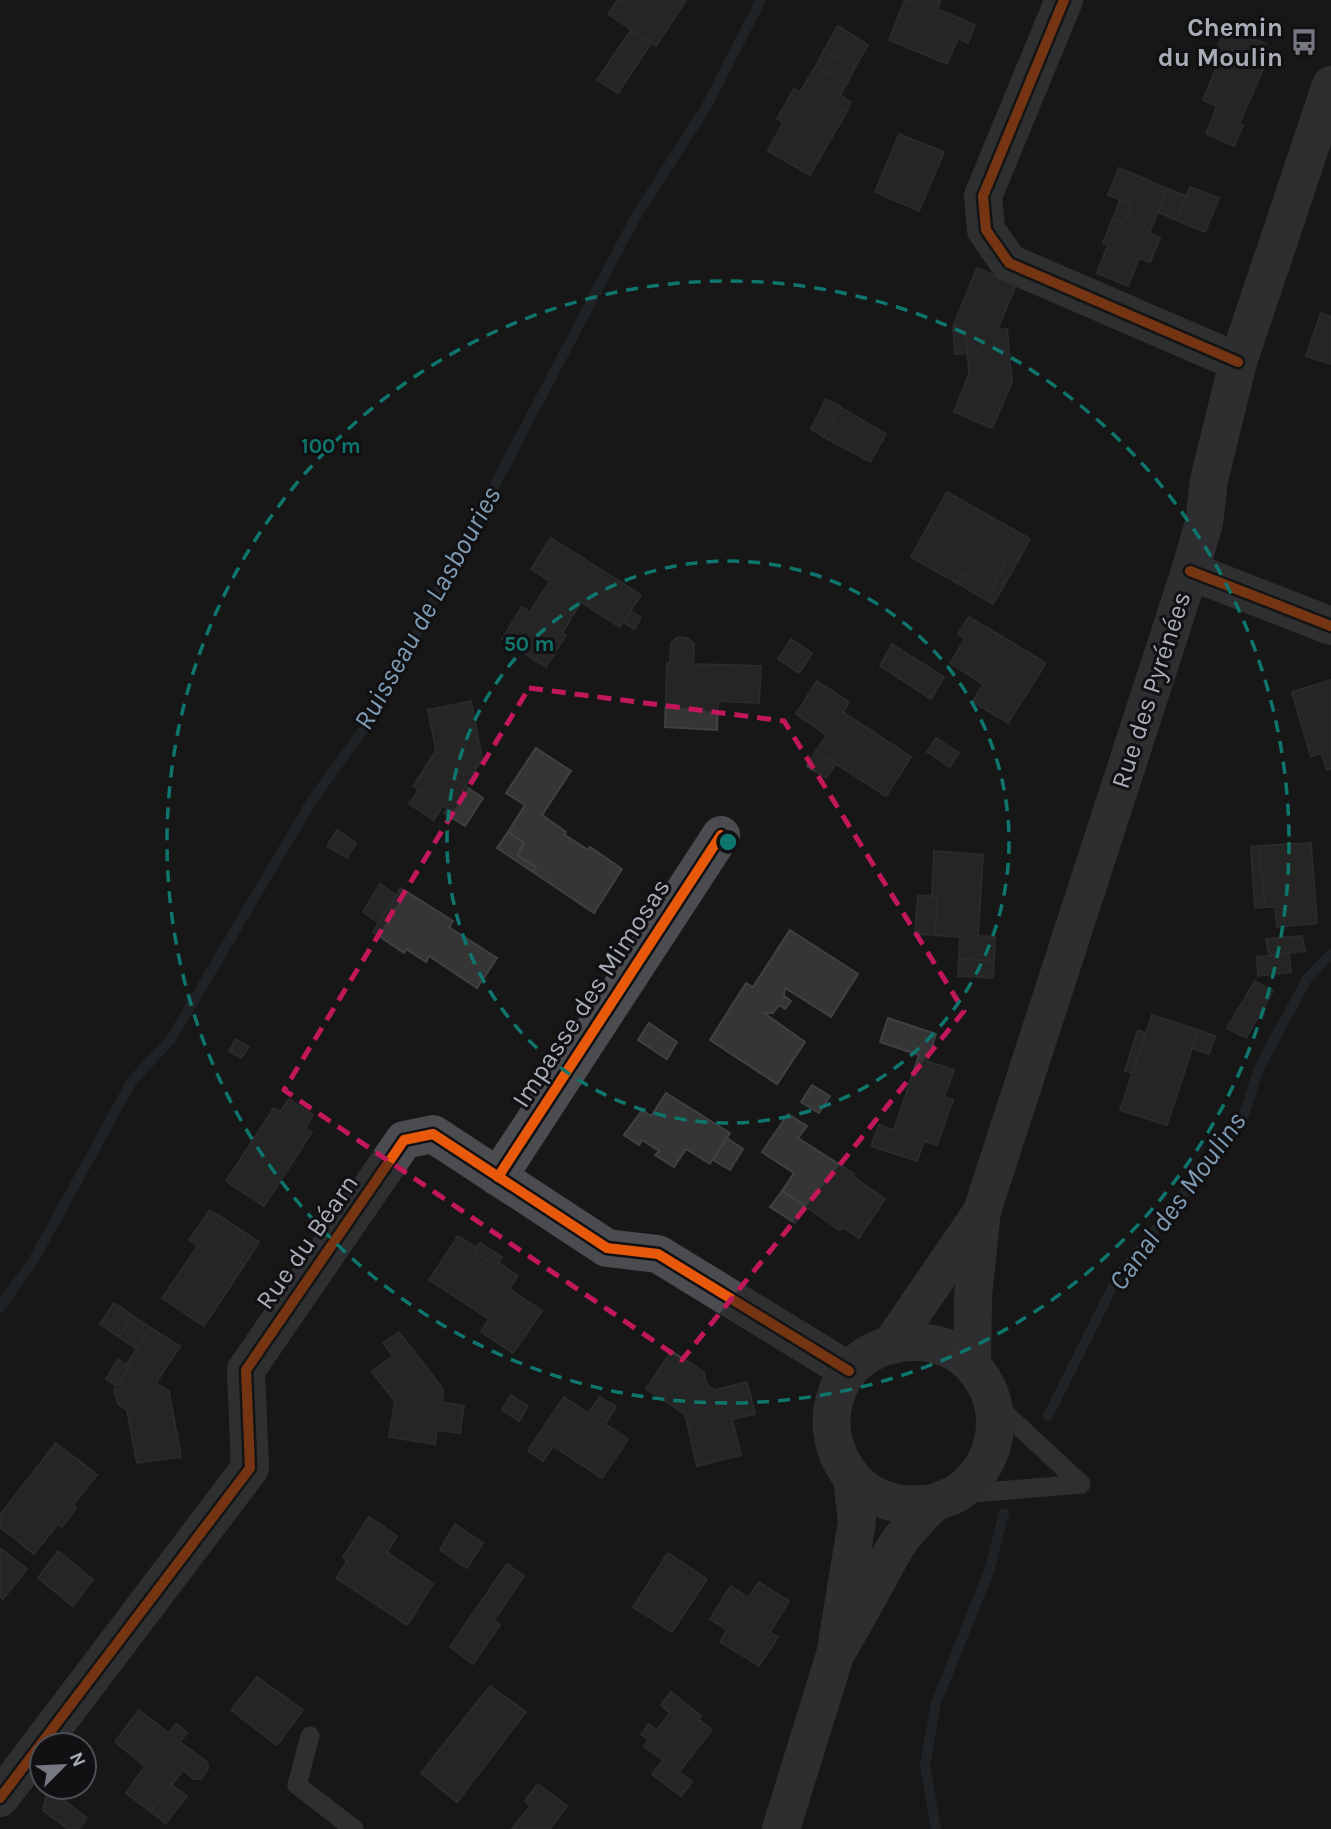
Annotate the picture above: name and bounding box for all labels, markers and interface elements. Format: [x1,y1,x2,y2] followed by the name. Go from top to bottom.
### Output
[1158,12,1283,73] place label: Chemin du Moulin
[1289,27,1319,57] bus stop icon: Chemin du Moulin
[301,434,361,458] text: 100 m
[346,481,508,735] water label: Ruisseau de Lasbouries
[1105,588,1197,792] street label: Rue des Pyrénées
[504,632,554,656] text: 50 m
[716,830,740,854] centre of rings
[505,873,677,1113] street label: Impasse des Mimosas
[1101,1105,1253,1297] water label: Canal des Moulins
[249,1169,365,1315] street label: Rue du Béarn
[28,1731,98,1801] north arrow
[65,1749,90,1770] text: N

